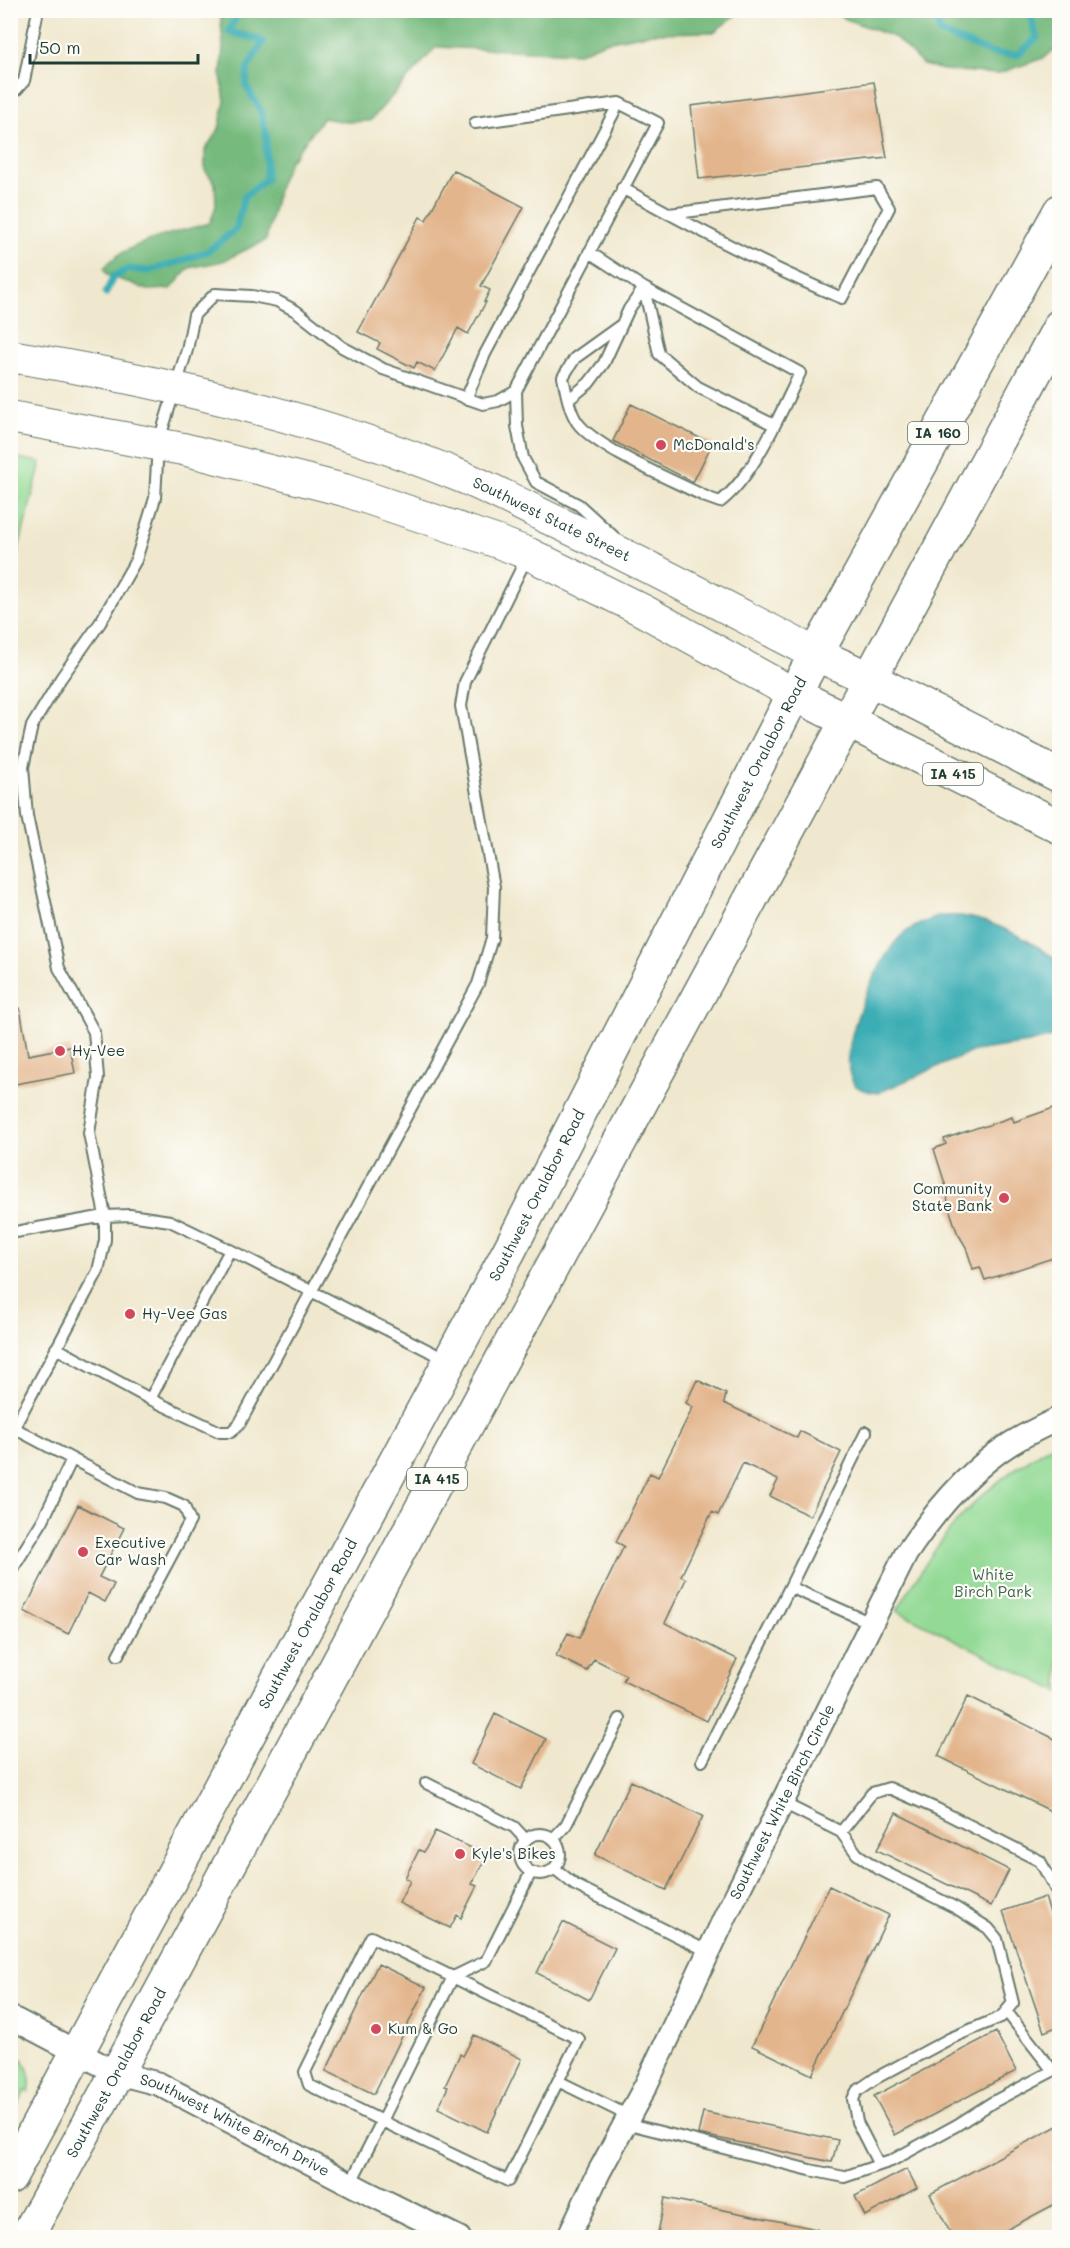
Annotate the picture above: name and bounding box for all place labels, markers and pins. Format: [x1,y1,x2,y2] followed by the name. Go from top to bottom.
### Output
[673,434,755,454] place label: McDonald's
[654,438,668,452] marker: McDonald's
[72,1040,125,1060] place label: Hy-Vee
[53,1044,67,1058] marker: Hy-Vee
[912,1178,992,1215] place label: Community State Bank
[997,1191,1011,1205] marker: Community State Bank
[142,1303,228,1323] place label: Hy-Vee Gas
[123,1307,137,1321] marker: Hy-Vee Gas
[95,1532,166,1569] place label: Executive Car Wash
[76,1545,90,1559] marker: Executive Car Wash
[472,1843,556,1863] place label: Kyle's Bikes
[453,1847,467,1861] marker: Kyle's Bikes
[388,2018,458,2038] place label: Kum & Go
[369,2022,383,2036] marker: Kum & Go

